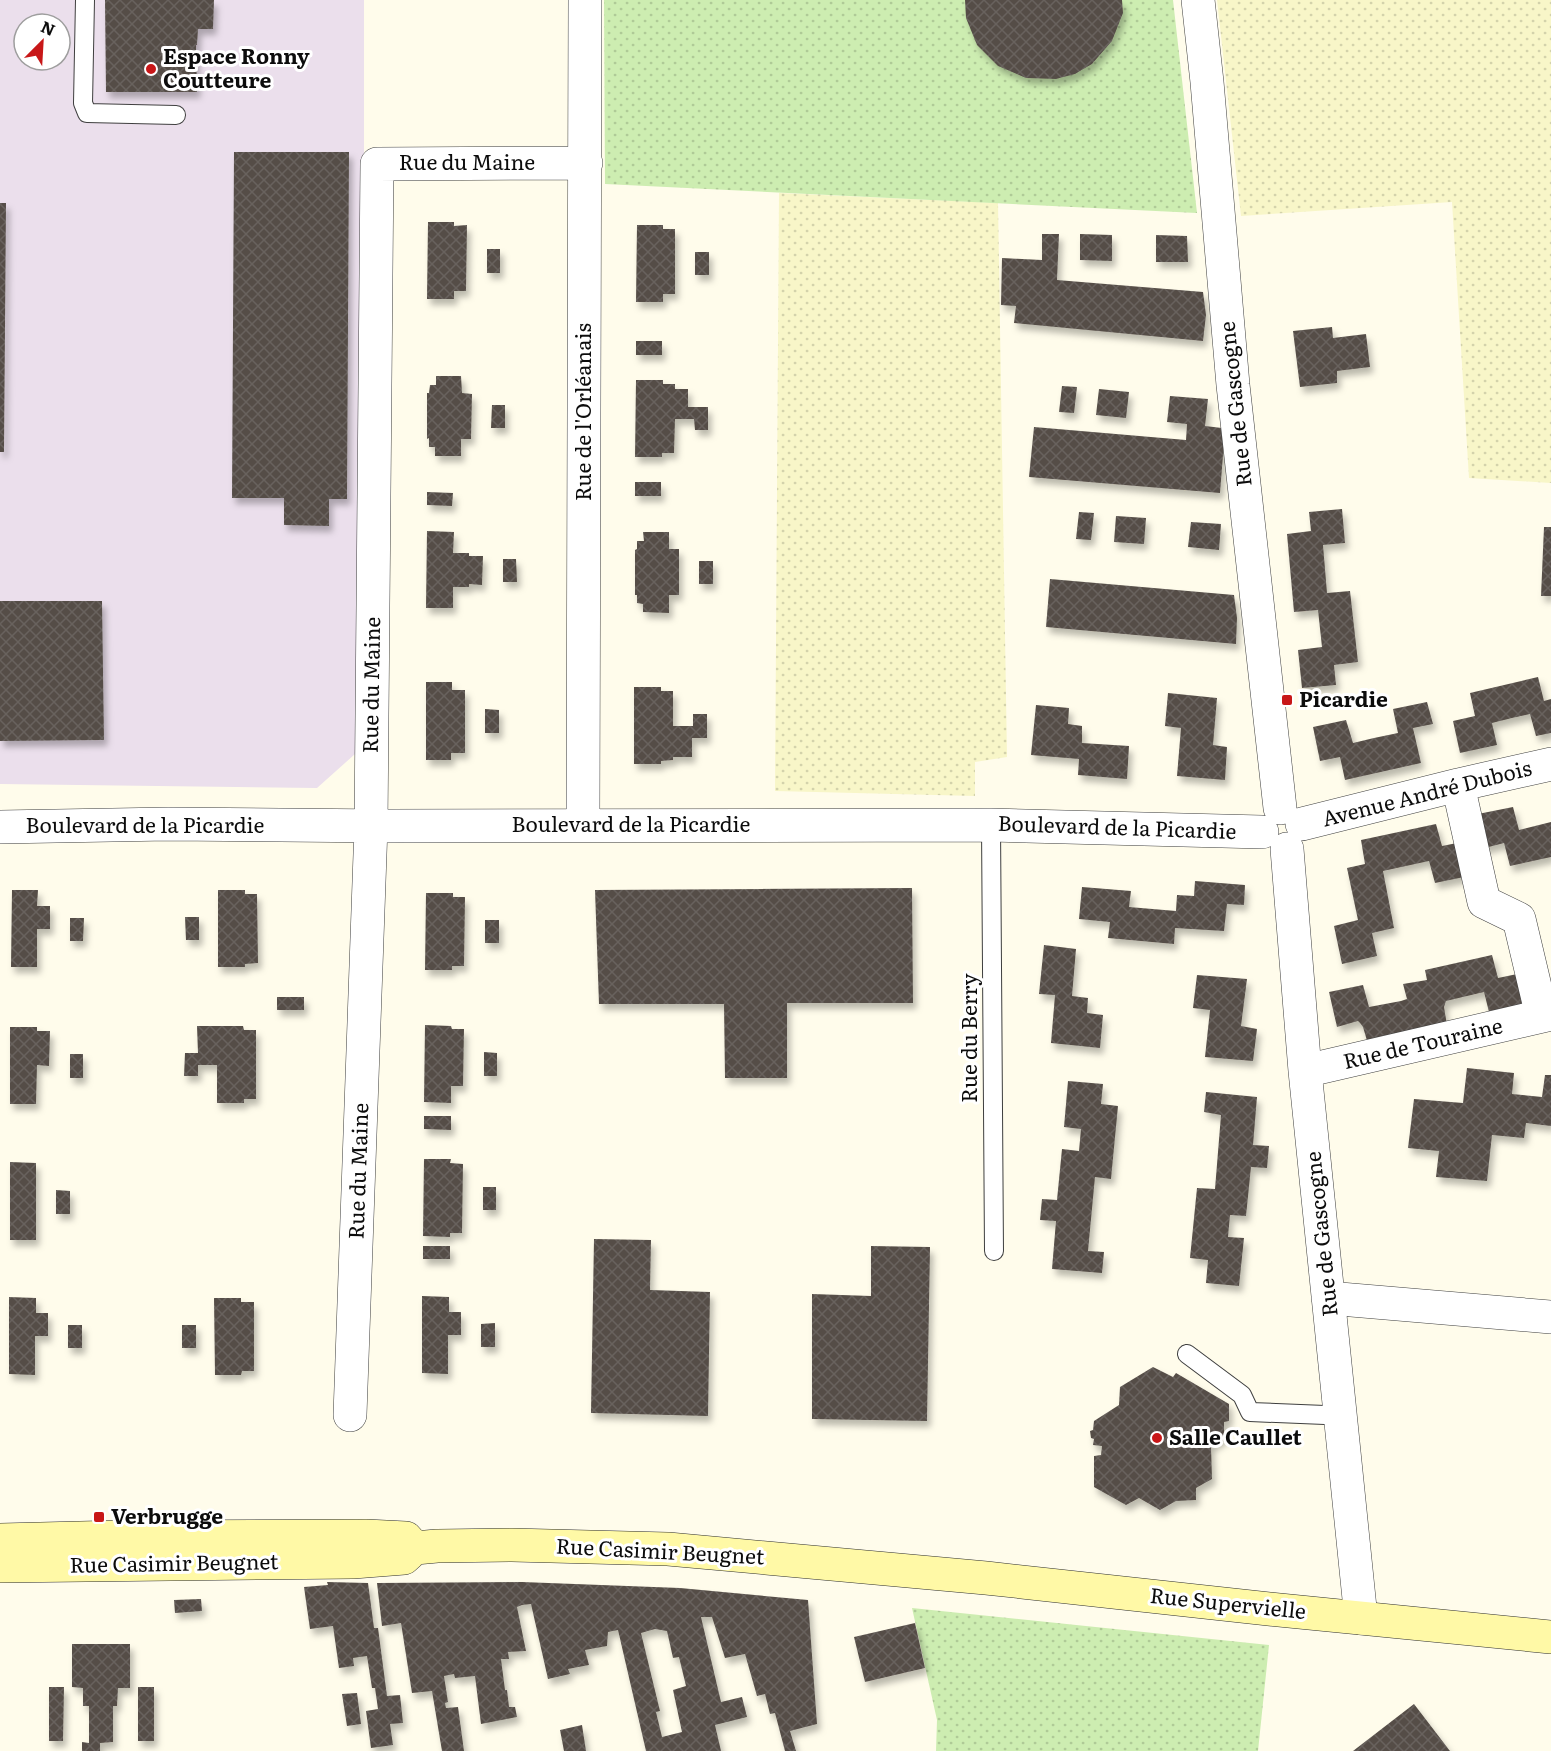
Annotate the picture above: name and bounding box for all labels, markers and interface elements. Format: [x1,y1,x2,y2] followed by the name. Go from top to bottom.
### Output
[12,12,72,72] north arrow
[37,14,60,41] text: N
[163,39,310,94] place label: Espace Ronny Coutteure
[144,62,158,76] marker: Espace Ronny Coutteure
[399,145,535,176] street label: Rue du Maine
[1209,320,1258,488] street label: Rue de Gascogne
[566,323,597,501] street label: Rue de l'Orléanais
[353,616,386,753] street label: Rue du Maine
[1299,682,1388,713] place label: Picardie
[1280,693,1294,707] marker: Picardie
[1318,751,1534,833] street label: Avenue André Dubois
[997,806,1237,845] street label: Boulevard de la Picardie
[512,807,750,838] street label: Boulevard de la Picardie
[26,808,264,839] street label: Boulevard de la Picardie
[952,972,983,1103] street label: Rue du Berry
[1340,1008,1505,1075] street label: Rue de Touraine
[339,1102,374,1240] street label: Rue du Maine
[1295,1150,1344,1318] street label: Rue de Gascogne
[1169,1420,1303,1451] place label: Salle Caullet
[1150,1431,1164,1445] marker: Salle Caullet
[111,1499,223,1530] place label: Verbrugge
[92,1510,106,1524] marker: Verbrugge
[555,1529,766,1570] street label: Rue Casimir Beugnet
[69,1544,279,1579] street label: Rue Casimir Beugnet
[1149,1578,1308,1625] street label: Rue Supervielle

